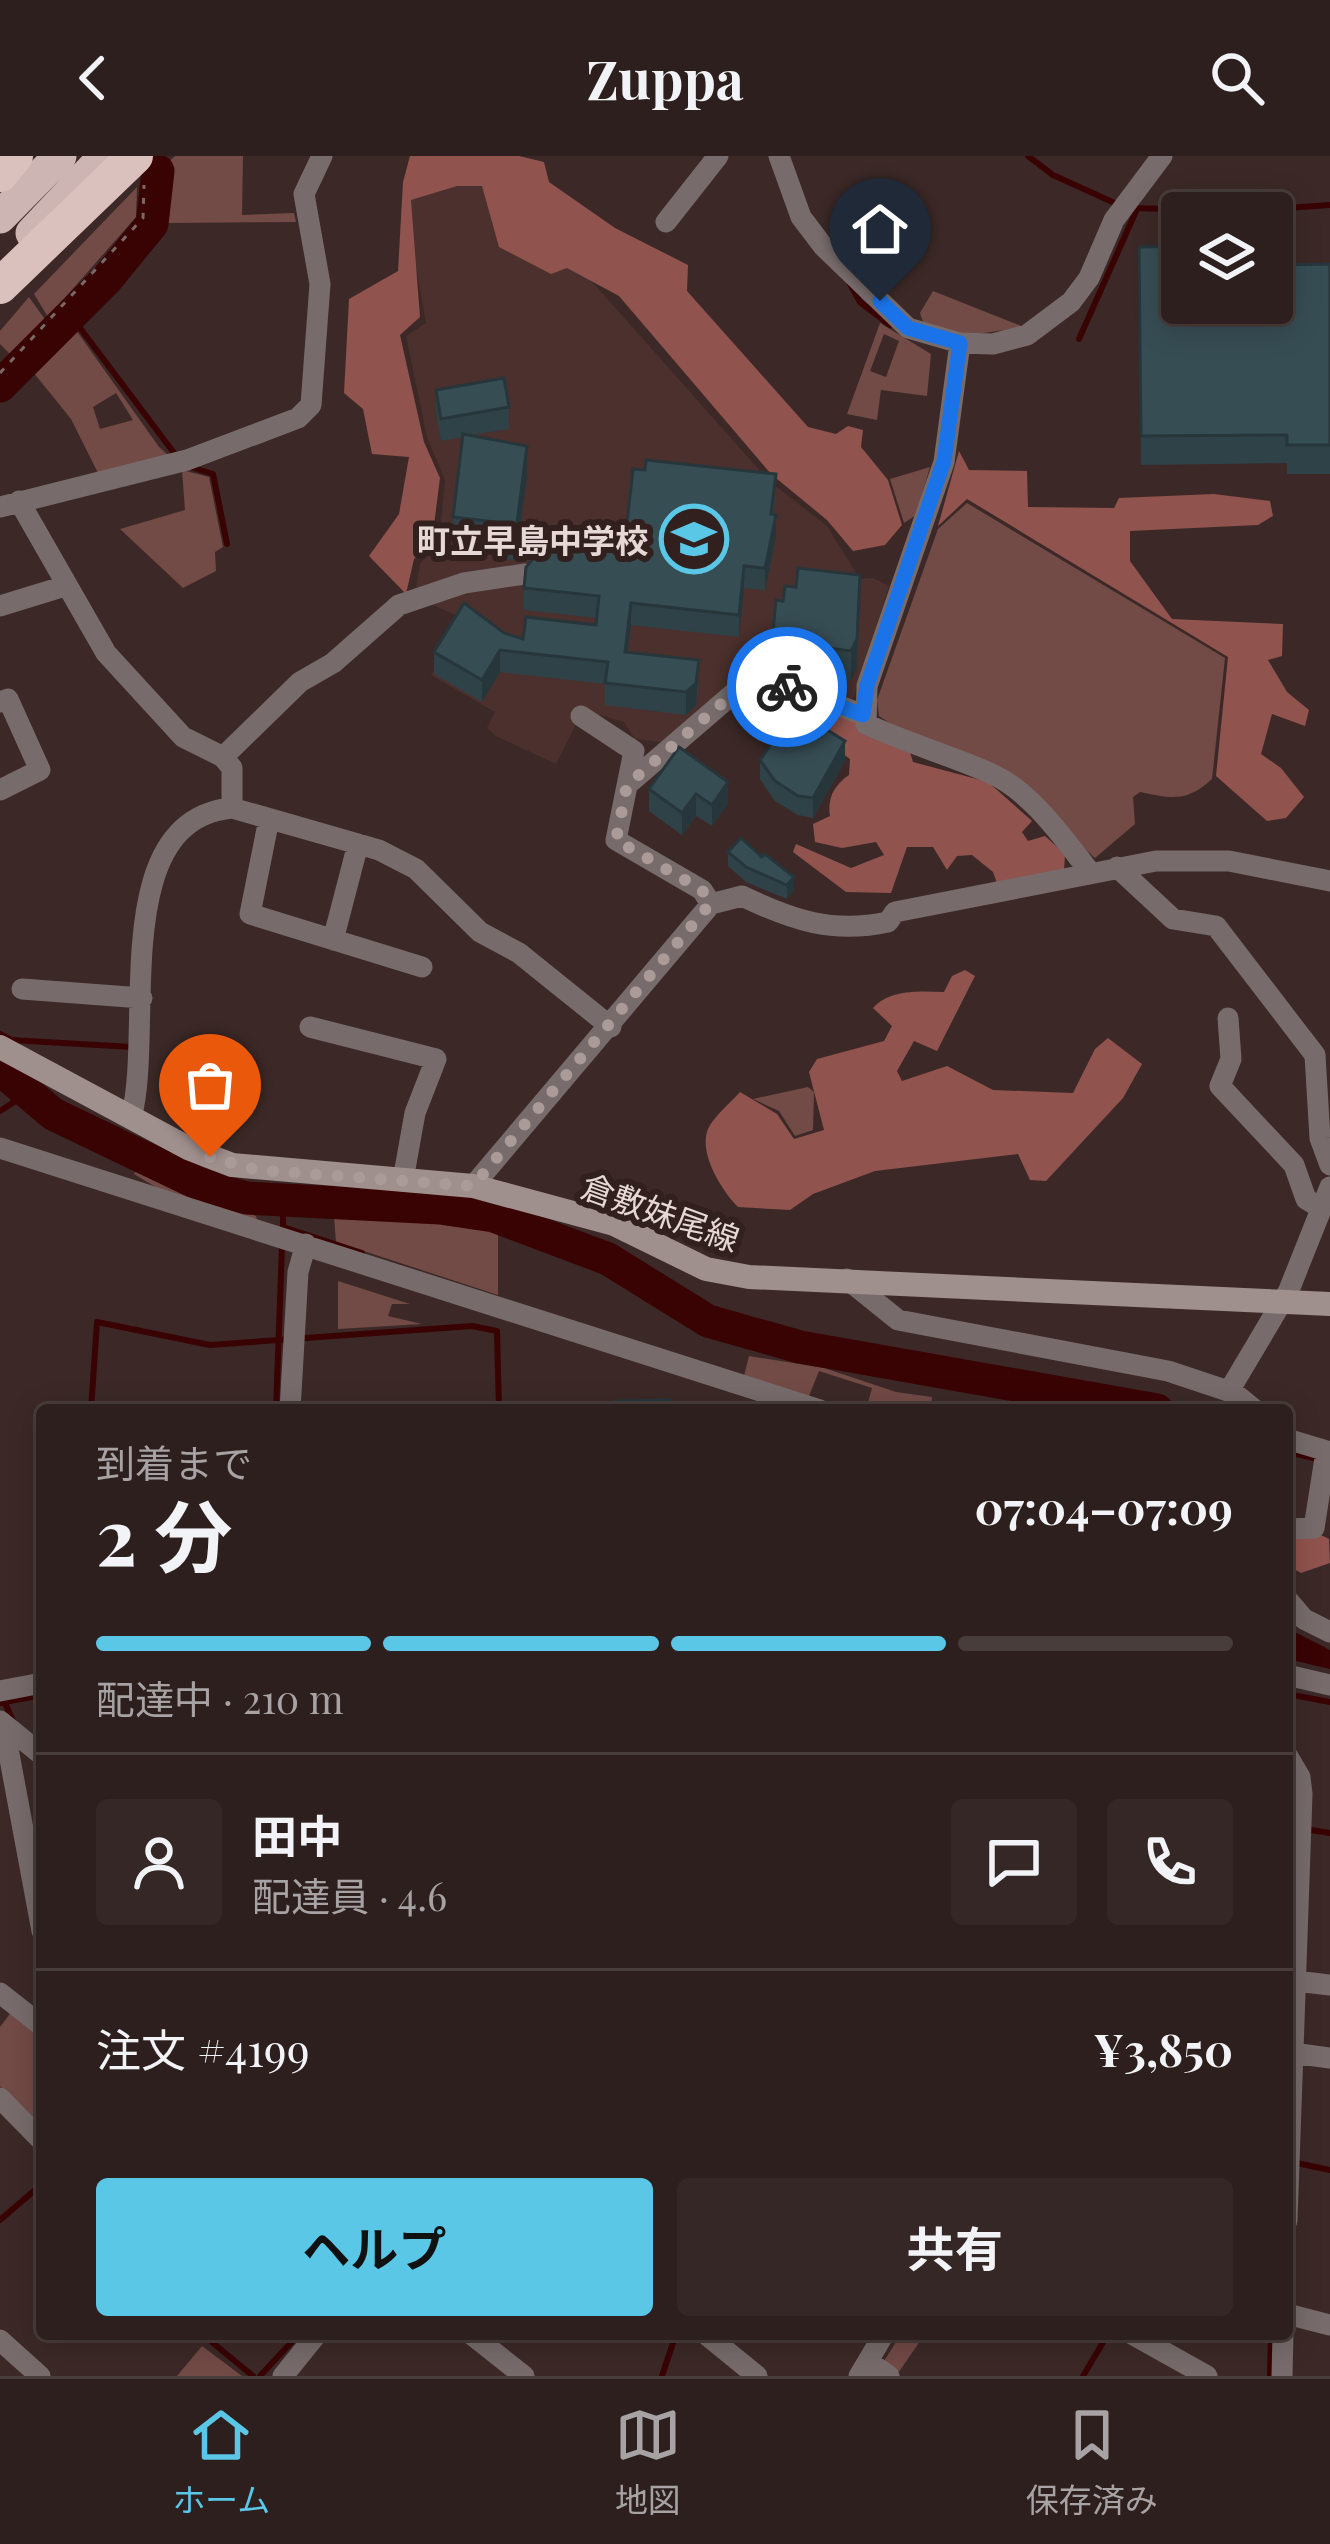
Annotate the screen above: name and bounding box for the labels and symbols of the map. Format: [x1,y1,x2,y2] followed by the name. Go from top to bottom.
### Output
[829,178,931,301] pin
[659,504,729,574] school or university icon: 町立早島中学校
[417,517,648,561] place label: 町立早島中学校
[727,627,847,747] courier
[159,1034,261,1157] pin
[576,1162,746,1260] street label: 倉敷妹尾線

